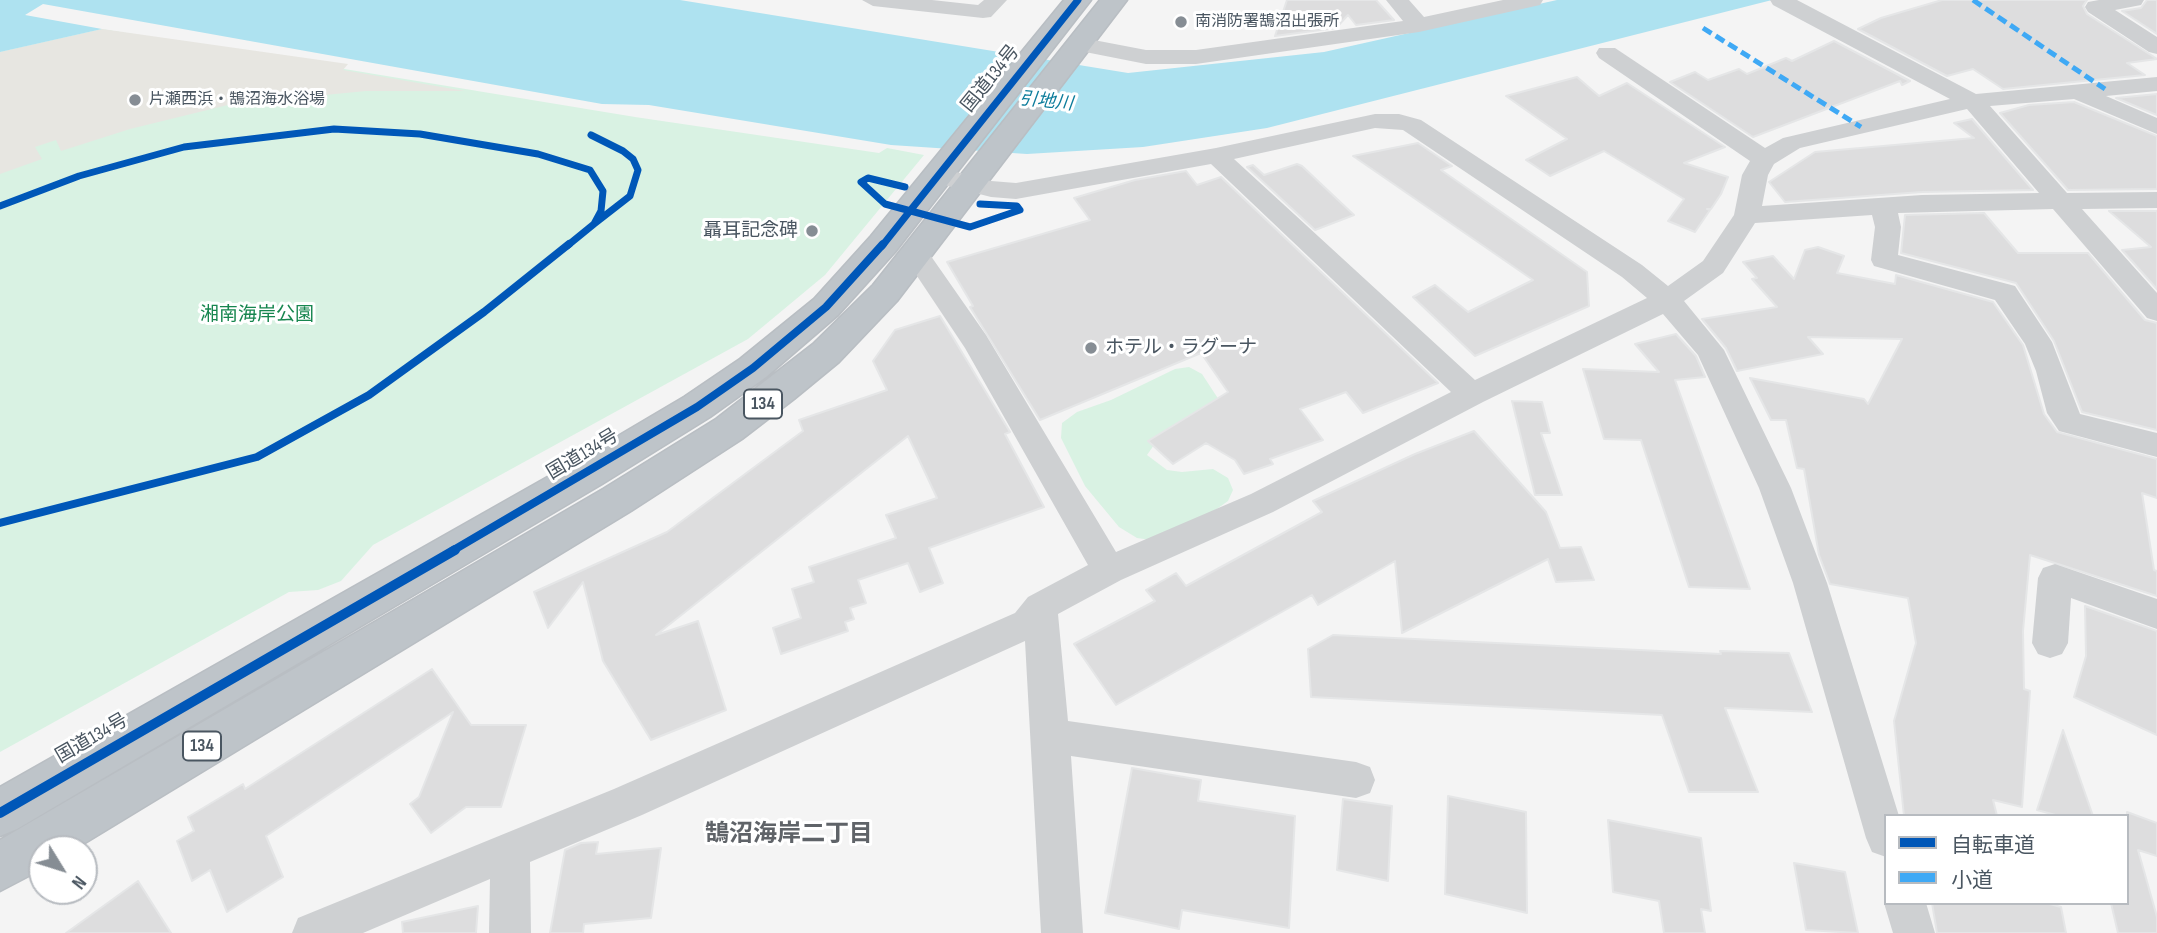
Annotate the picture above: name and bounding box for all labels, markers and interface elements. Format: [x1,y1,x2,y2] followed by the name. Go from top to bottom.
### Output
[1195,12,1339,32] place label: 南消防署鵠沼出張所
[1173,14,1189,30] marker: 南消防署鵠沼出張所
[957,41,1025,117] street label: 国道134号
[1018,88,1074,116] water label: 引地川
[149,90,325,110] place label: 片瀬西浜・鵠沼海水浴場
[127,92,143,108] marker: 片瀬西浜・鵠沼海水浴場
[703,220,798,242] place label: 聶耳記念碑
[804,223,820,239] marker: 聶耳記念碑
[200,304,314,326] park label: 湘南海岸公園
[1105,337,1257,359] place label: ホテル・ラグーナ
[1083,340,1099,356] marker: ホテル・ラグーナ
[744,390,782,418] road number: 134
[543,425,623,485] street label: 国道134号
[52,709,132,769] street label: 国道134号
[183,732,221,760] road number: 134
[1884,814,2129,905] legend
[705,821,873,849] district label: 鵠沼海岸二丁目
[1951,833,2035,858] text: 自転車道
[28,835,98,905] north arrow
[1951,868,1993,893] text: 小道
[66,871,91,893] text: N

